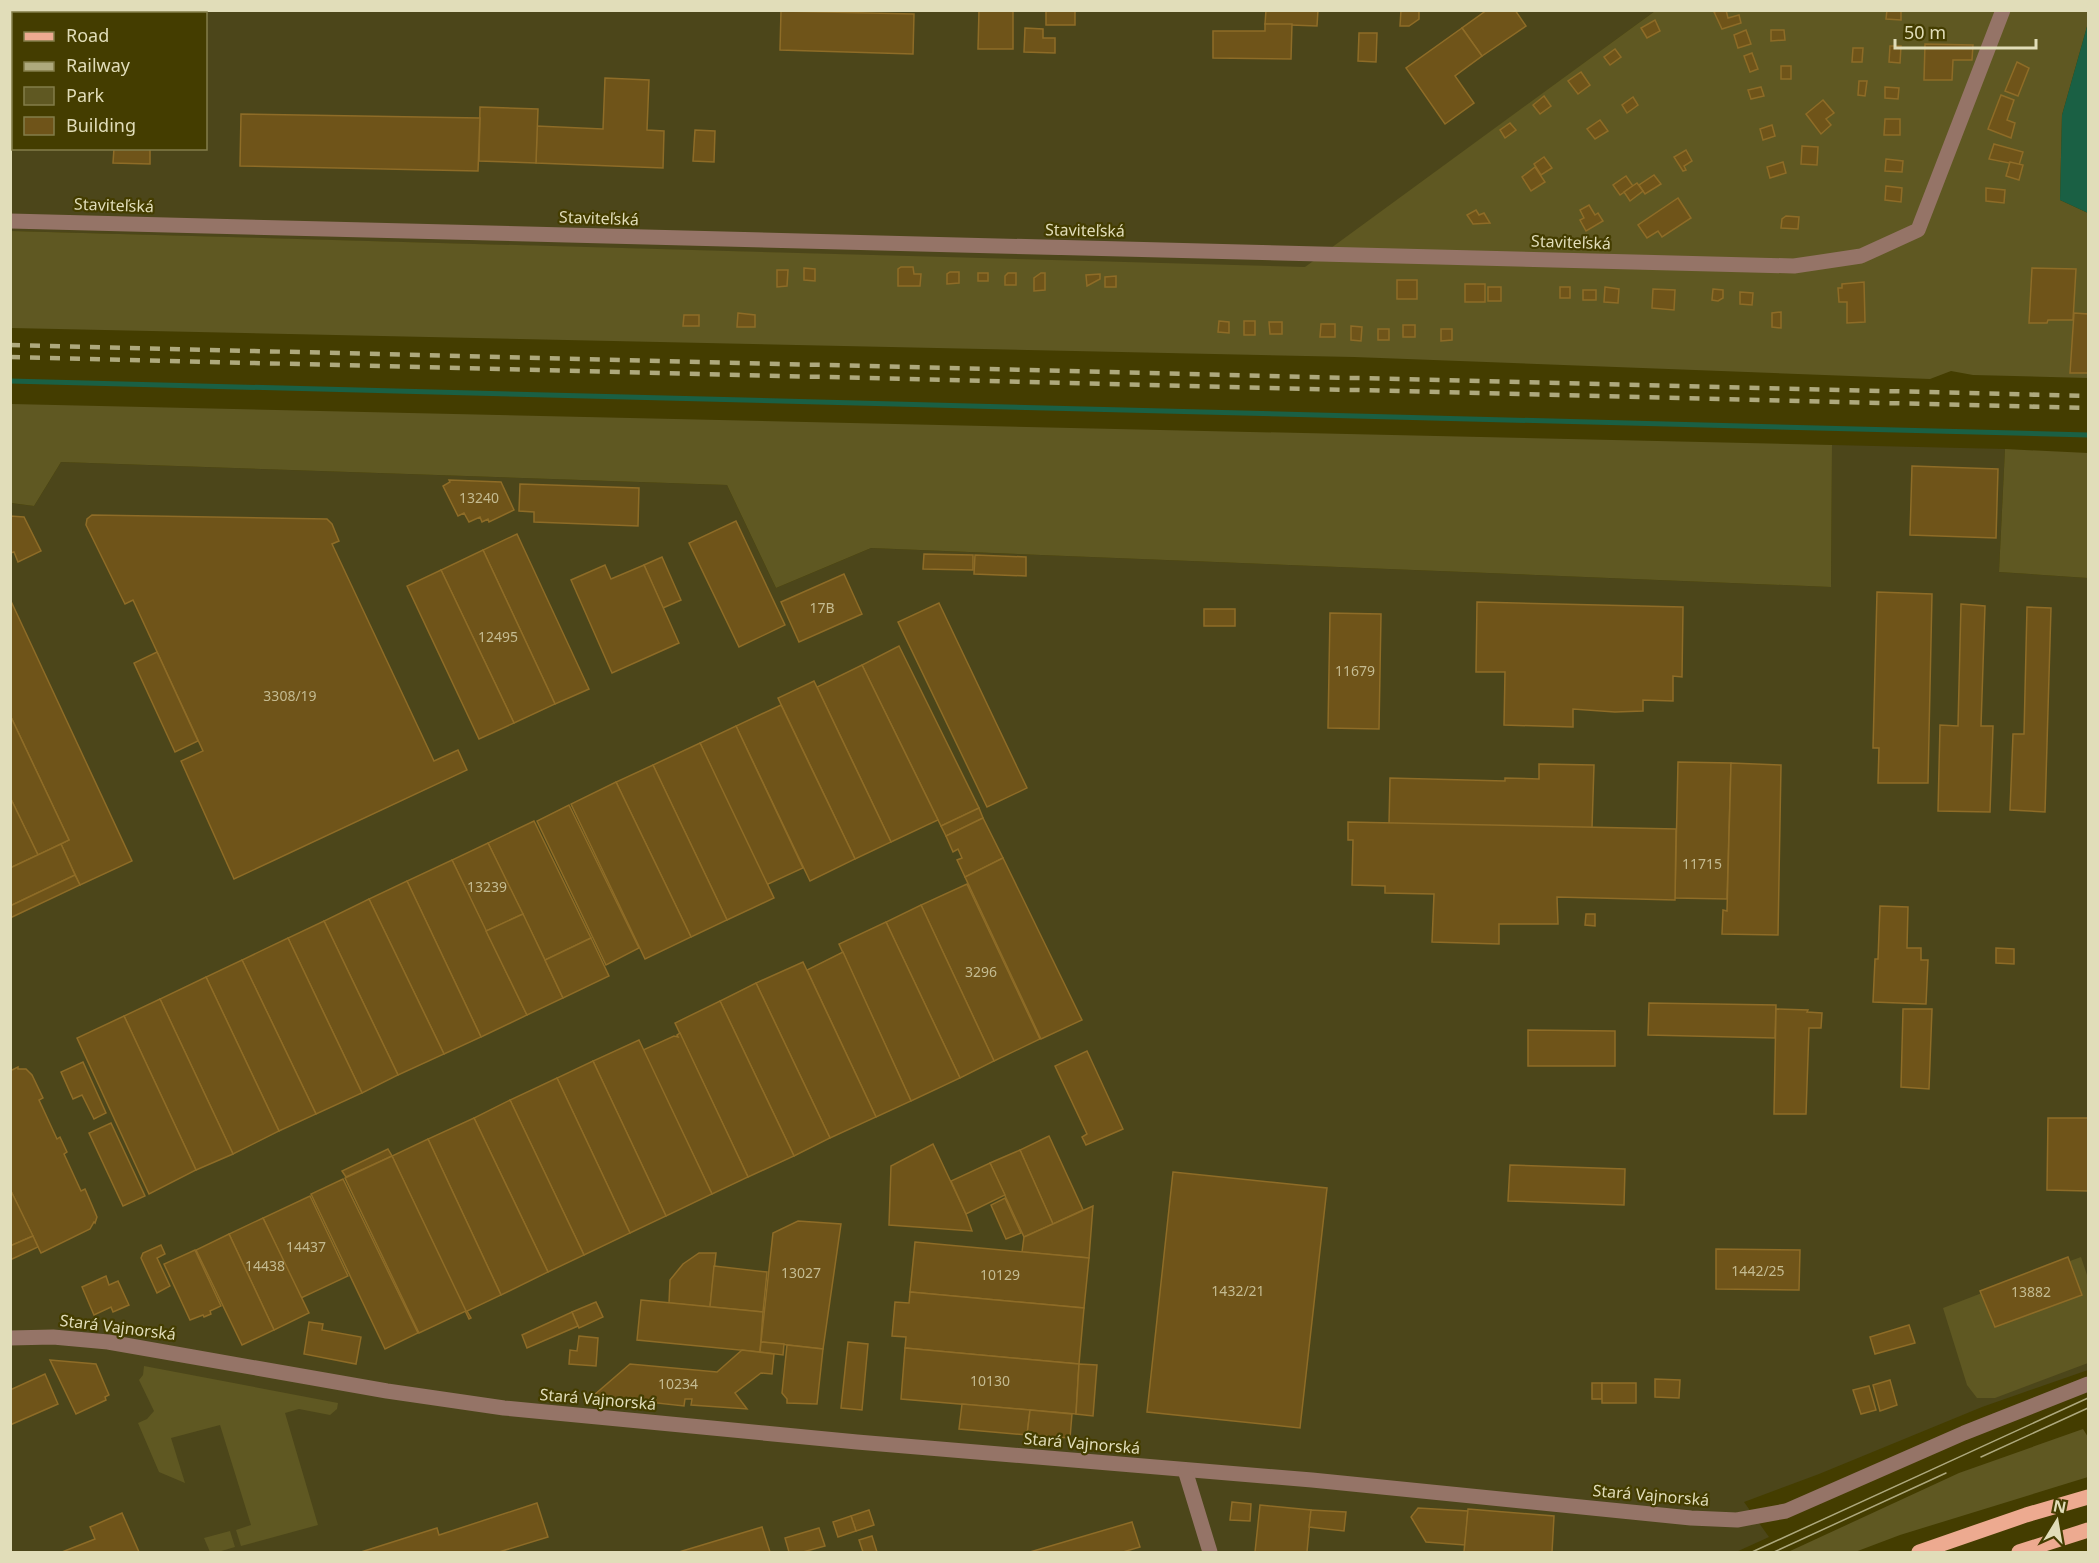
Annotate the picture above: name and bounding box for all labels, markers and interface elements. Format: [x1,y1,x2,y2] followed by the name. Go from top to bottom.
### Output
[12,12,207,150] legend
[1895,12,2036,50] scale bar
[1904,20,1946,44] text: 50 m
[66,23,109,47] text: Road
[66,53,131,77] text: Railway
[66,83,104,107] text: Park
[66,113,136,137] text: Building
[74,193,154,217] street label: Staviteľská
[559,206,639,230] street label: Staviteľská
[1045,218,1125,242] street label: Staviteľská
[1531,230,1611,254] street label: Staviteľská
[459,488,499,507] house number: 13240
[809,598,835,617] house number: 17B
[478,627,518,646] house number: 12495
[1335,661,1375,680] house number: 11679
[263,686,317,705] house number: 3308/19
[1682,854,1722,873] house number: 11715
[467,877,507,896] house number: 13239
[965,962,997,981] house number: 3296
[286,1237,326,1256] house number: 14437
[245,1256,285,1275] house number: 14438
[1731,1261,1785,1280] house number: 1442/25
[781,1263,821,1282] house number: 13027
[980,1265,1020,1284] house number: 10129
[1211,1281,1265,1300] house number: 1432/21
[2011,1282,2051,1301] house number: 13882
[59,1309,177,1345] street label: Stará Vajnorská
[970,1371,1010,1390] house number: 10130
[658,1374,698,1393] house number: 10234
[539,1383,657,1415] street label: Stará Vajnorská
[1023,1427,1141,1459] street label: Stará Vajnorská
[1592,1479,1710,1511] street label: Stará Vajnorská
[2027,1491,2087,1551] north arrow
[2051,1494,2068,1518] text: N

